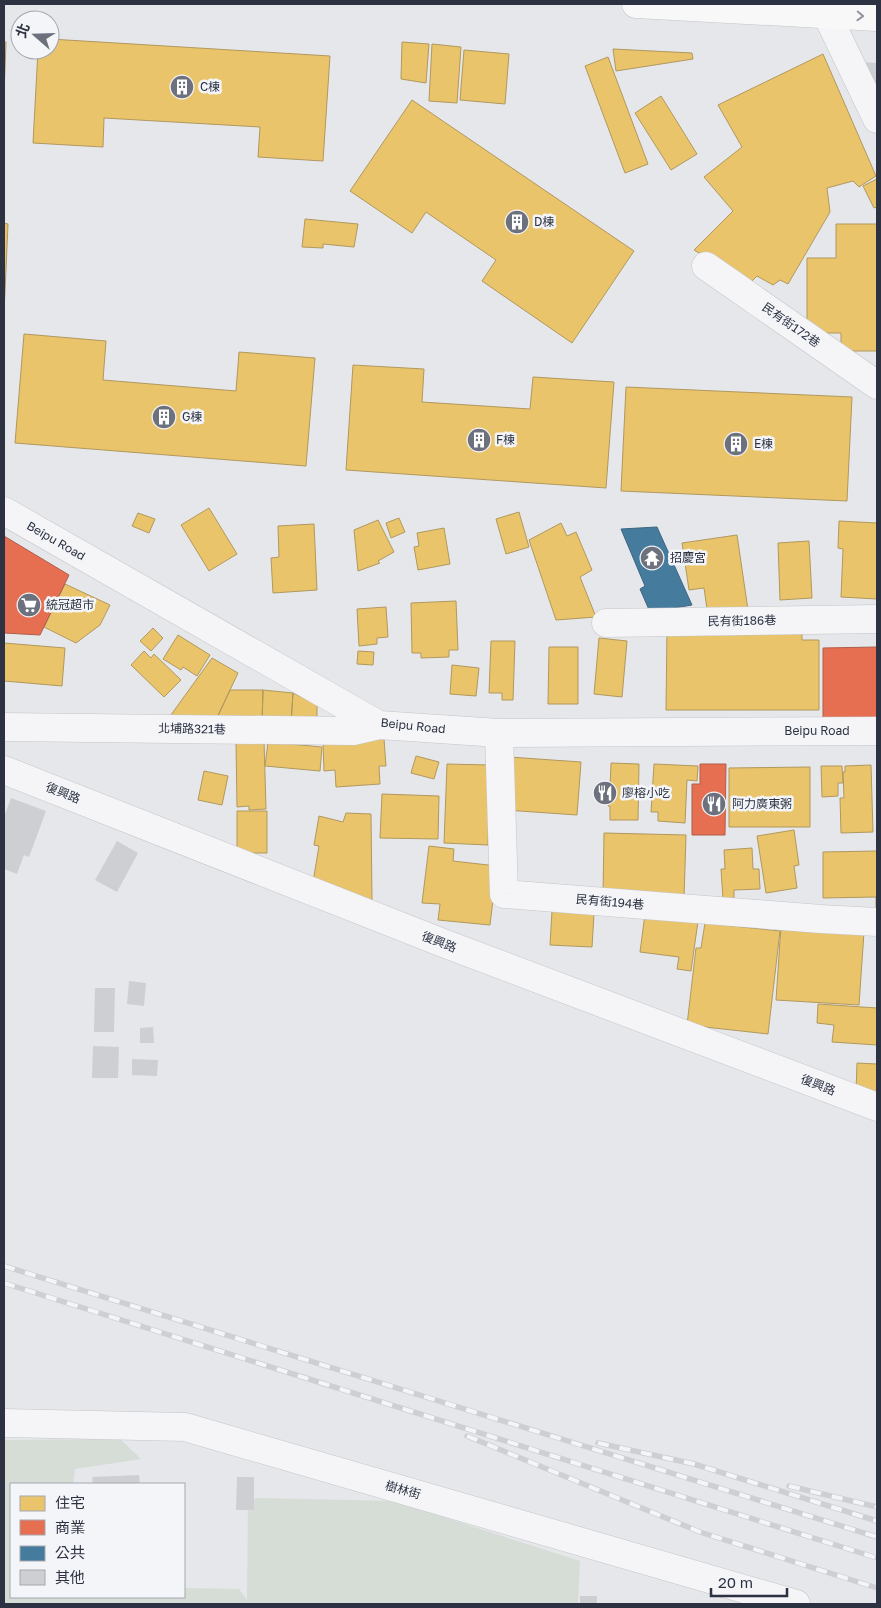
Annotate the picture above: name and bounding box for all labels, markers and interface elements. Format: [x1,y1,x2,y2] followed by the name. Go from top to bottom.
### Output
[10,10,60,60] north arrow
[856,11,864,21] one-way arrow
[12,21,33,40] text: 北
[169,74,195,100] building icon: C棟
[200,79,220,94] place label: C棟
[504,209,530,235] building icon: D棟
[534,214,554,229] place label: D棟
[759,299,823,350] street label: 民有街172巷
[151,404,177,430] building icon: G棟
[182,409,202,424] place label: G棟
[466,427,492,453] building icon: F棟
[723,431,749,457] building icon: E棟
[496,432,515,447] place label: F棟
[754,436,773,451] place label: E棟
[24,518,88,563] street label: Beipu Road
[639,545,665,571] temple icon: 招慶宮
[670,550,706,565] place label: 招慶宮
[16,592,42,618] supermarket icon: 統冠超市
[46,597,94,612] place label: 統冠超市
[708,612,776,629] street label: 民有街186巷
[380,715,446,736] street label: Beipu Road
[158,720,226,737] street label: 北埔路321巷
[784,723,850,738] street label: Beipu Road
[44,779,83,806] street label: 復興路
[592,780,618,806] restaurant icon: 廖榕小吃
[622,785,670,800] place label: 廖榕小吃
[701,791,727,817] restaurant icon: 阿力廣東粥
[732,796,792,811] place label: 阿力廣東粥
[575,891,645,912] street label: 民有街194巷
[420,928,459,955] street label: 復興路
[799,1071,838,1098] street label: 復興路
[384,1477,423,1502] street label: 樹林街
[10,1483,185,1598] legend
[55,1493,85,1511] text: 住宅
[55,1518,85,1536] text: 商業
[55,1543,85,1561] text: 公共
[711,1566,787,1598] scale bar
[55,1568,85,1586] text: 其他
[718,1573,753,1591] text: 20 m

